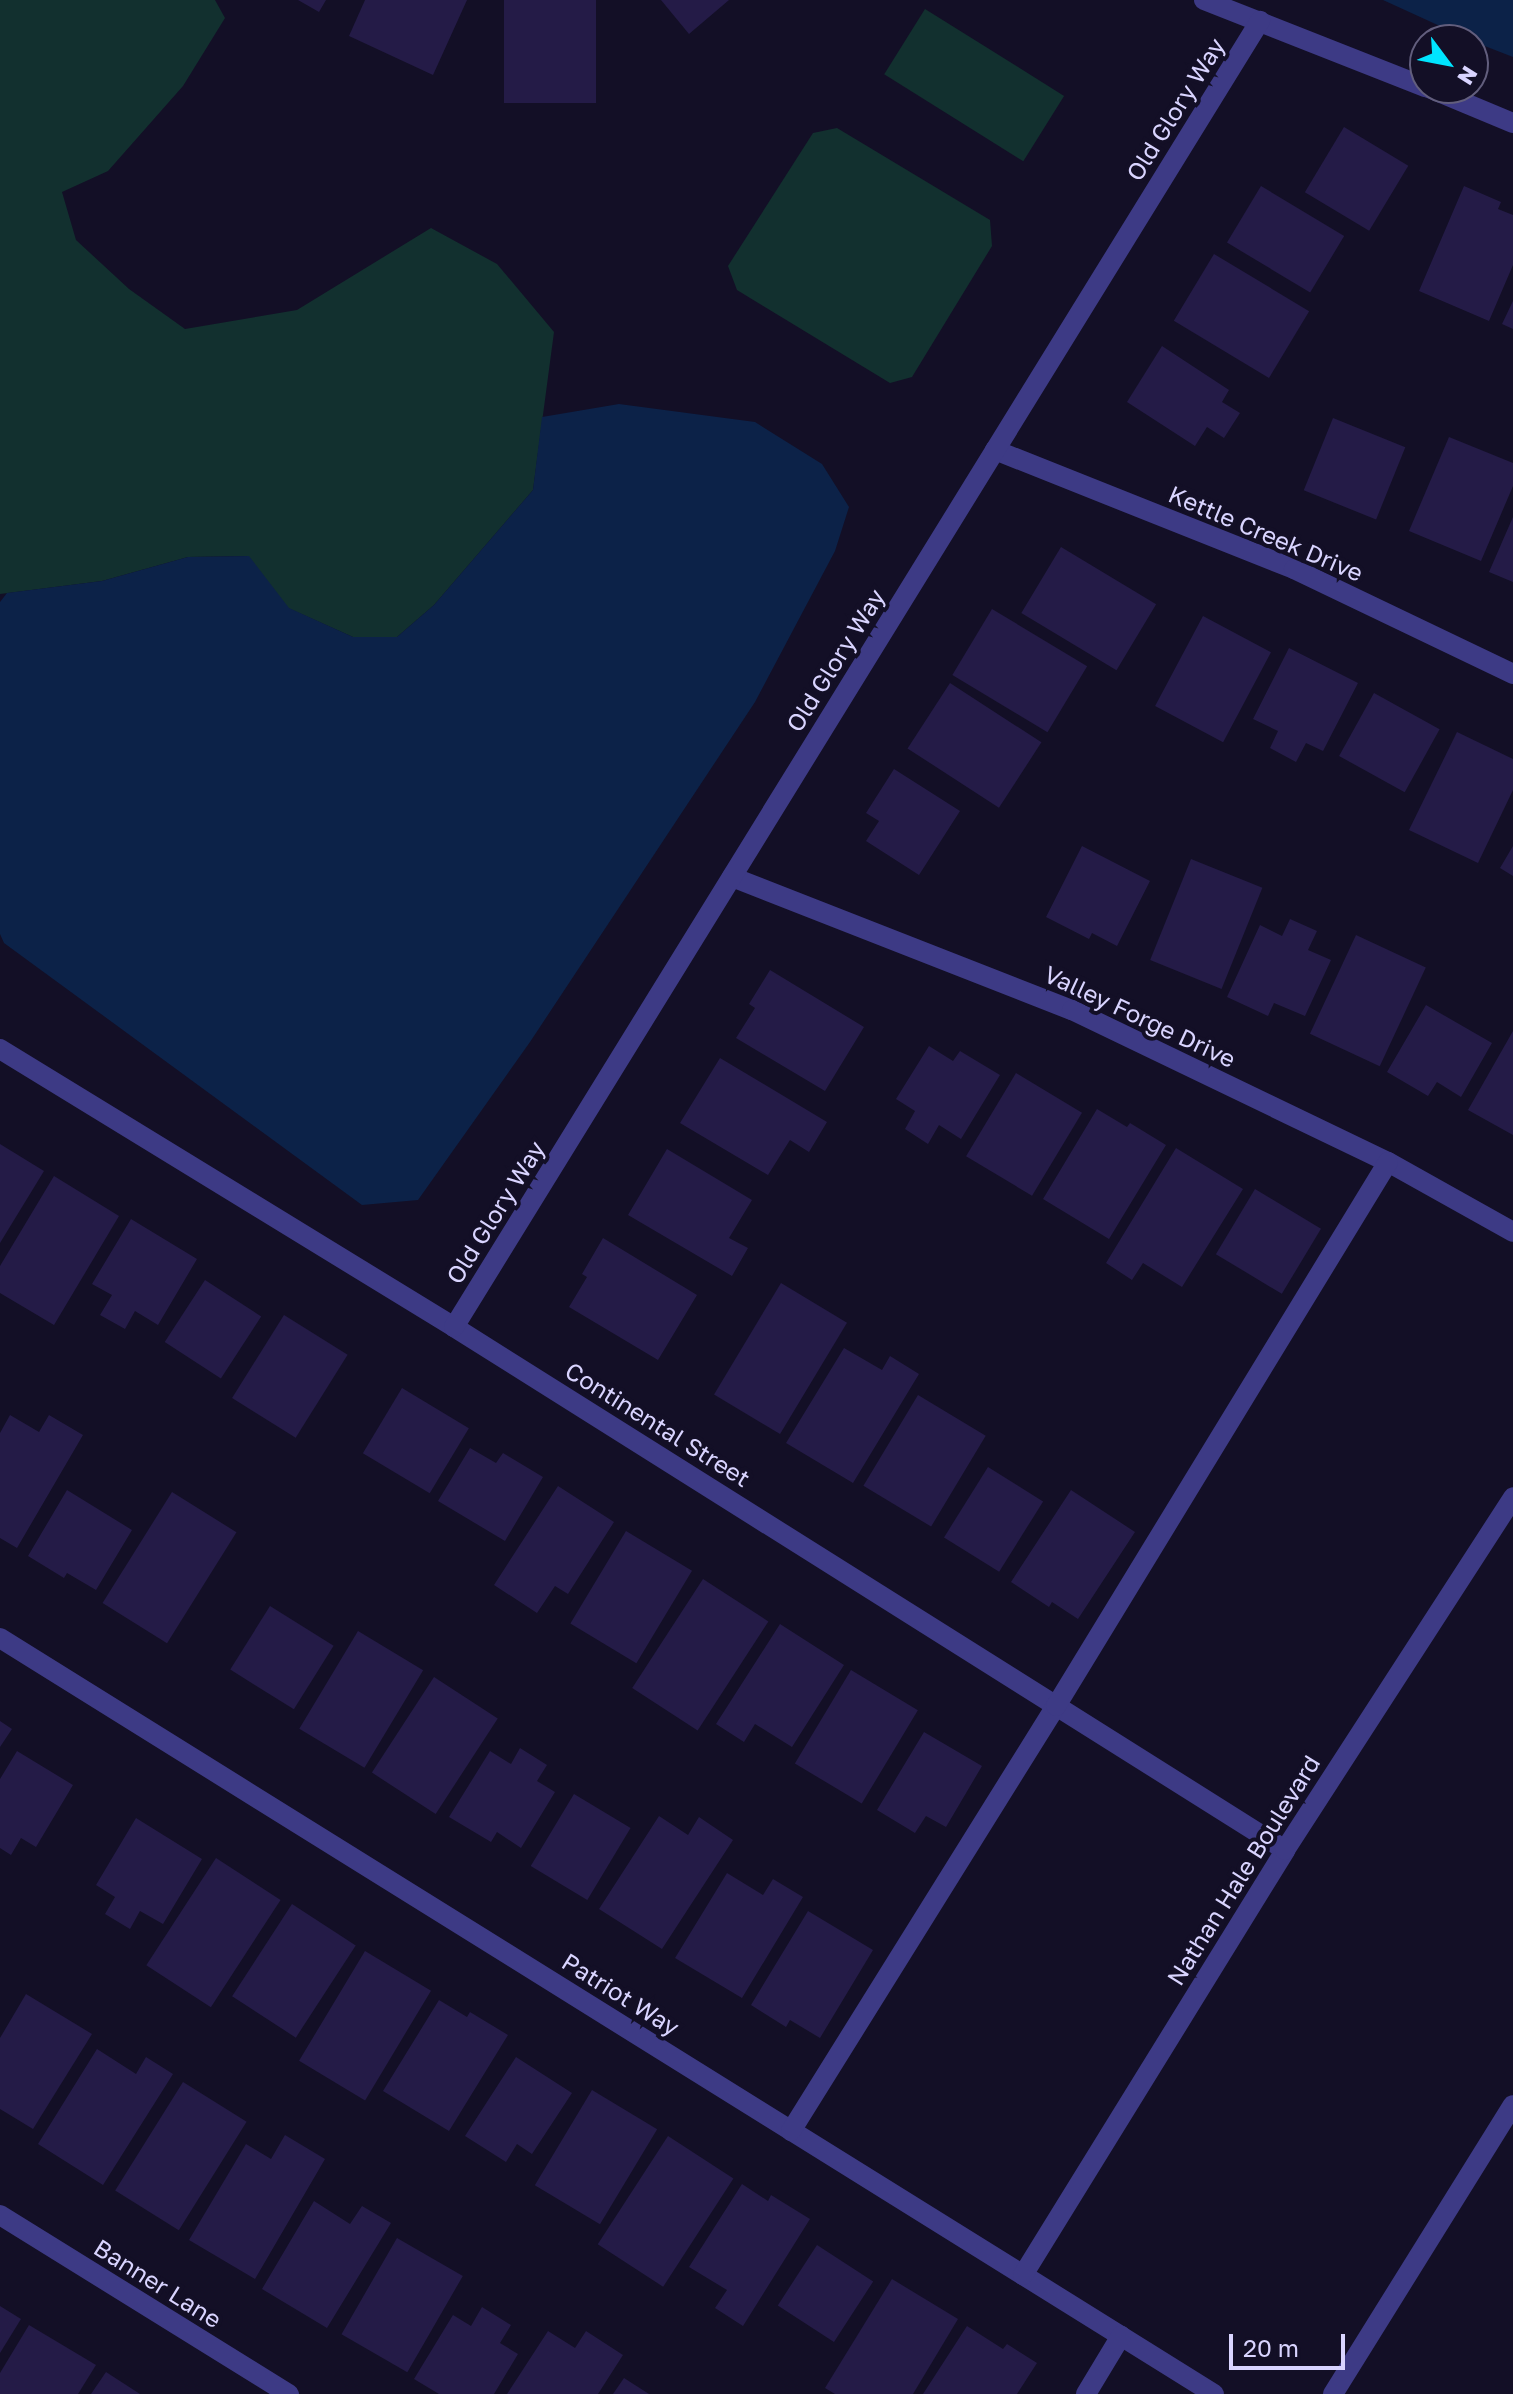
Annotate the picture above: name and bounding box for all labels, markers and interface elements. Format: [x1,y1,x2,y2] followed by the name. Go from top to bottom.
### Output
[1409,24,1489,104] north arrow
[1120,32,1230,186] street label: Old Glory Way
[1452,62,1484,90] text: N
[1164,479,1368,587] street label: Kettle Creek Drive
[780,583,890,737] street label: Old Glory Way
[1040,959,1240,1073] street label: Valley Forge Drive
[440,1135,550,1289] street label: Old Glory Way
[560,1356,756,1492] street label: Continental Street
[1160,1750,1326,1990] street label: Nathan Hale Boulevard
[557,1947,685,2041] street label: Patriot Way
[89,2232,227,2334] street label: Banner Lane
[1233,2318,1349,2368] scale bar
[1243,2333,1299,2362] text: 20 m

